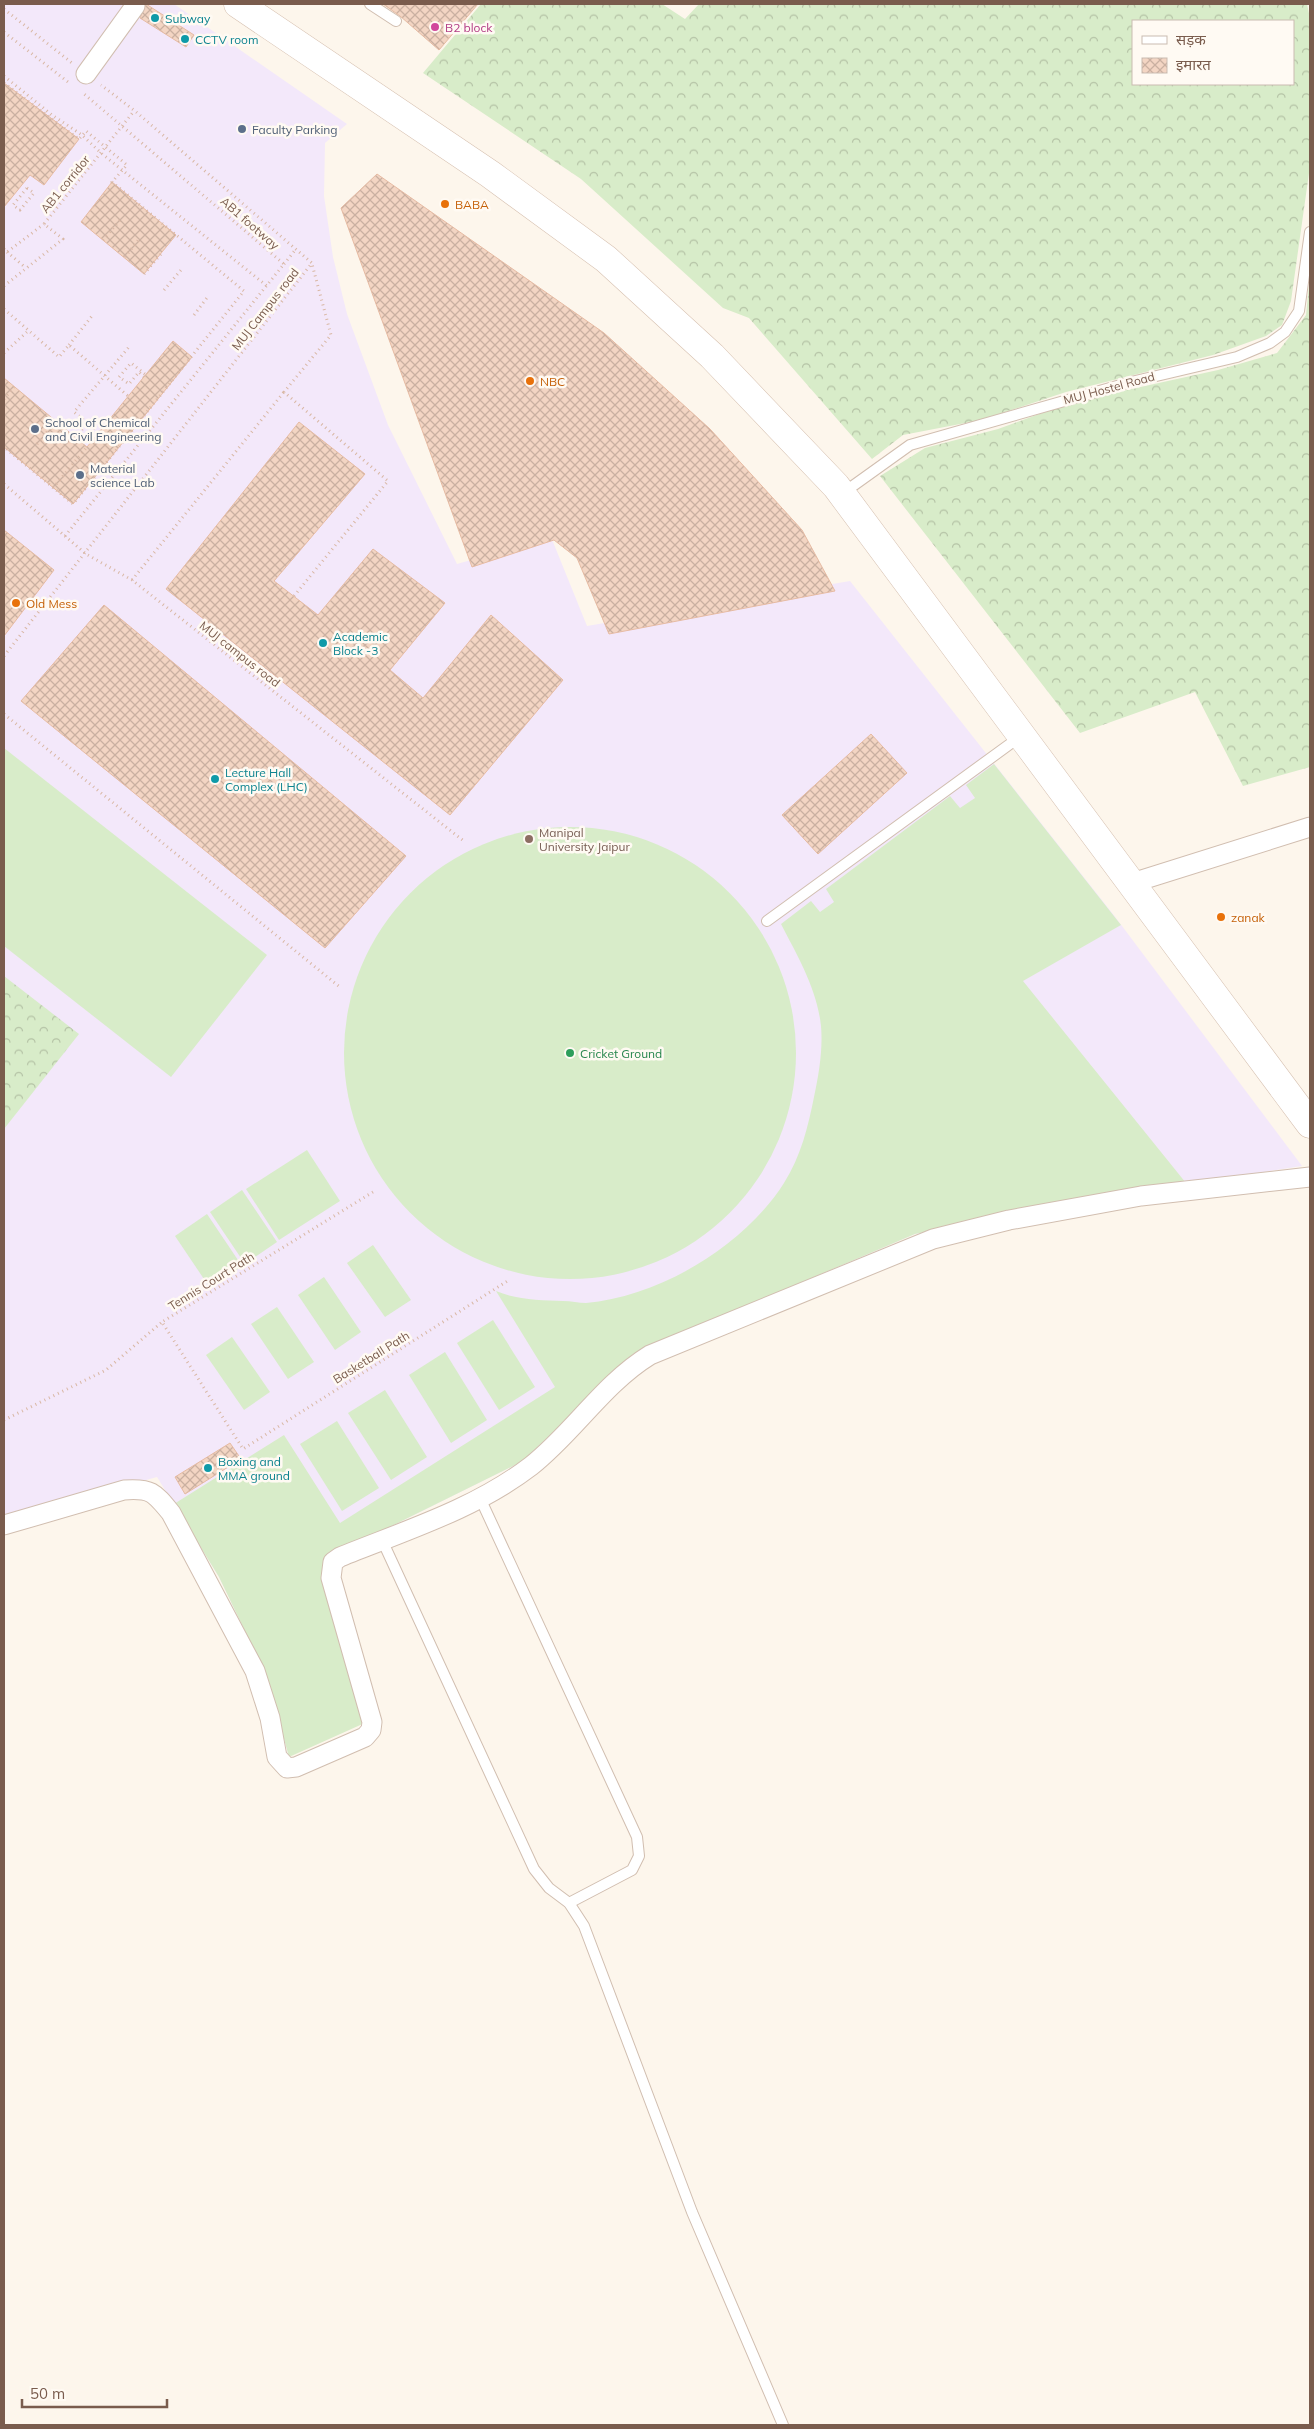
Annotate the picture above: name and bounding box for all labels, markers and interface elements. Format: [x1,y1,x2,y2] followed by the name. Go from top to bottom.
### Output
[165,11,211,26] place label: Subway
[149,12,161,24] marker: Subway
[445,20,493,35] place label: B2 block
[1132,20,1294,85] legend
[429,21,441,33] marker: B2 block
[1176,30,1206,49] text: सड़क
[195,32,258,47] place label: CCTV room
[179,33,191,45] marker: CCTV room
[1176,55,1211,74] text: इमारत
[252,122,338,137] place label: Faculty Parking
[236,123,248,135] marker: Faculty Parking
[37,152,93,216] street label: AB1 corridor
[218,193,283,253] street label: AB1 footway
[455,197,489,212] place label: BABA
[439,198,451,210] marker: BABA
[228,265,302,353] street label: MUJ Campus road
[1062,369,1156,407] street label: MUJ Hostel Road
[540,374,565,389] place label: NBC
[524,375,536,387] marker: NBC
[45,415,162,444] place label: School of Chemical and Civil Engineering
[29,423,41,435] marker: School of Chemical and Civil Engineering
[90,461,155,490] place label: Material science Lab
[74,469,86,481] marker: Material science Lab
[26,596,77,611] place label: Old Mess
[10,597,22,609] marker: Old Mess
[197,618,283,690] street label: MUJ campus road
[333,629,388,658] place label: Academic Block -3
[317,637,329,649] marker: Academic Block -3
[225,765,308,794] place label: Lecture Hall Complex (LHC)
[209,773,221,785] marker: Lecture Hall Complex (LHC)
[539,825,630,854] place label: Manipal University Jaipur
[523,833,535,845] marker: Manipal University Jaipur
[1231,910,1266,925] place label: zanak
[1215,911,1227,923] marker: zanak
[580,1046,662,1061] place label: Cricket Ground
[564,1047,576,1059] marker: Cricket Ground
[165,1249,257,1313] street label: Tennis Court Path
[330,1328,412,1386] street label: Basketball Path
[218,1454,290,1483] place label: Boxing and MMA ground
[202,1462,214,1474] marker: Boxing and MMA ground
[22,2376,168,2408] scale bar
[30,2384,65,2403] text: 50 m

